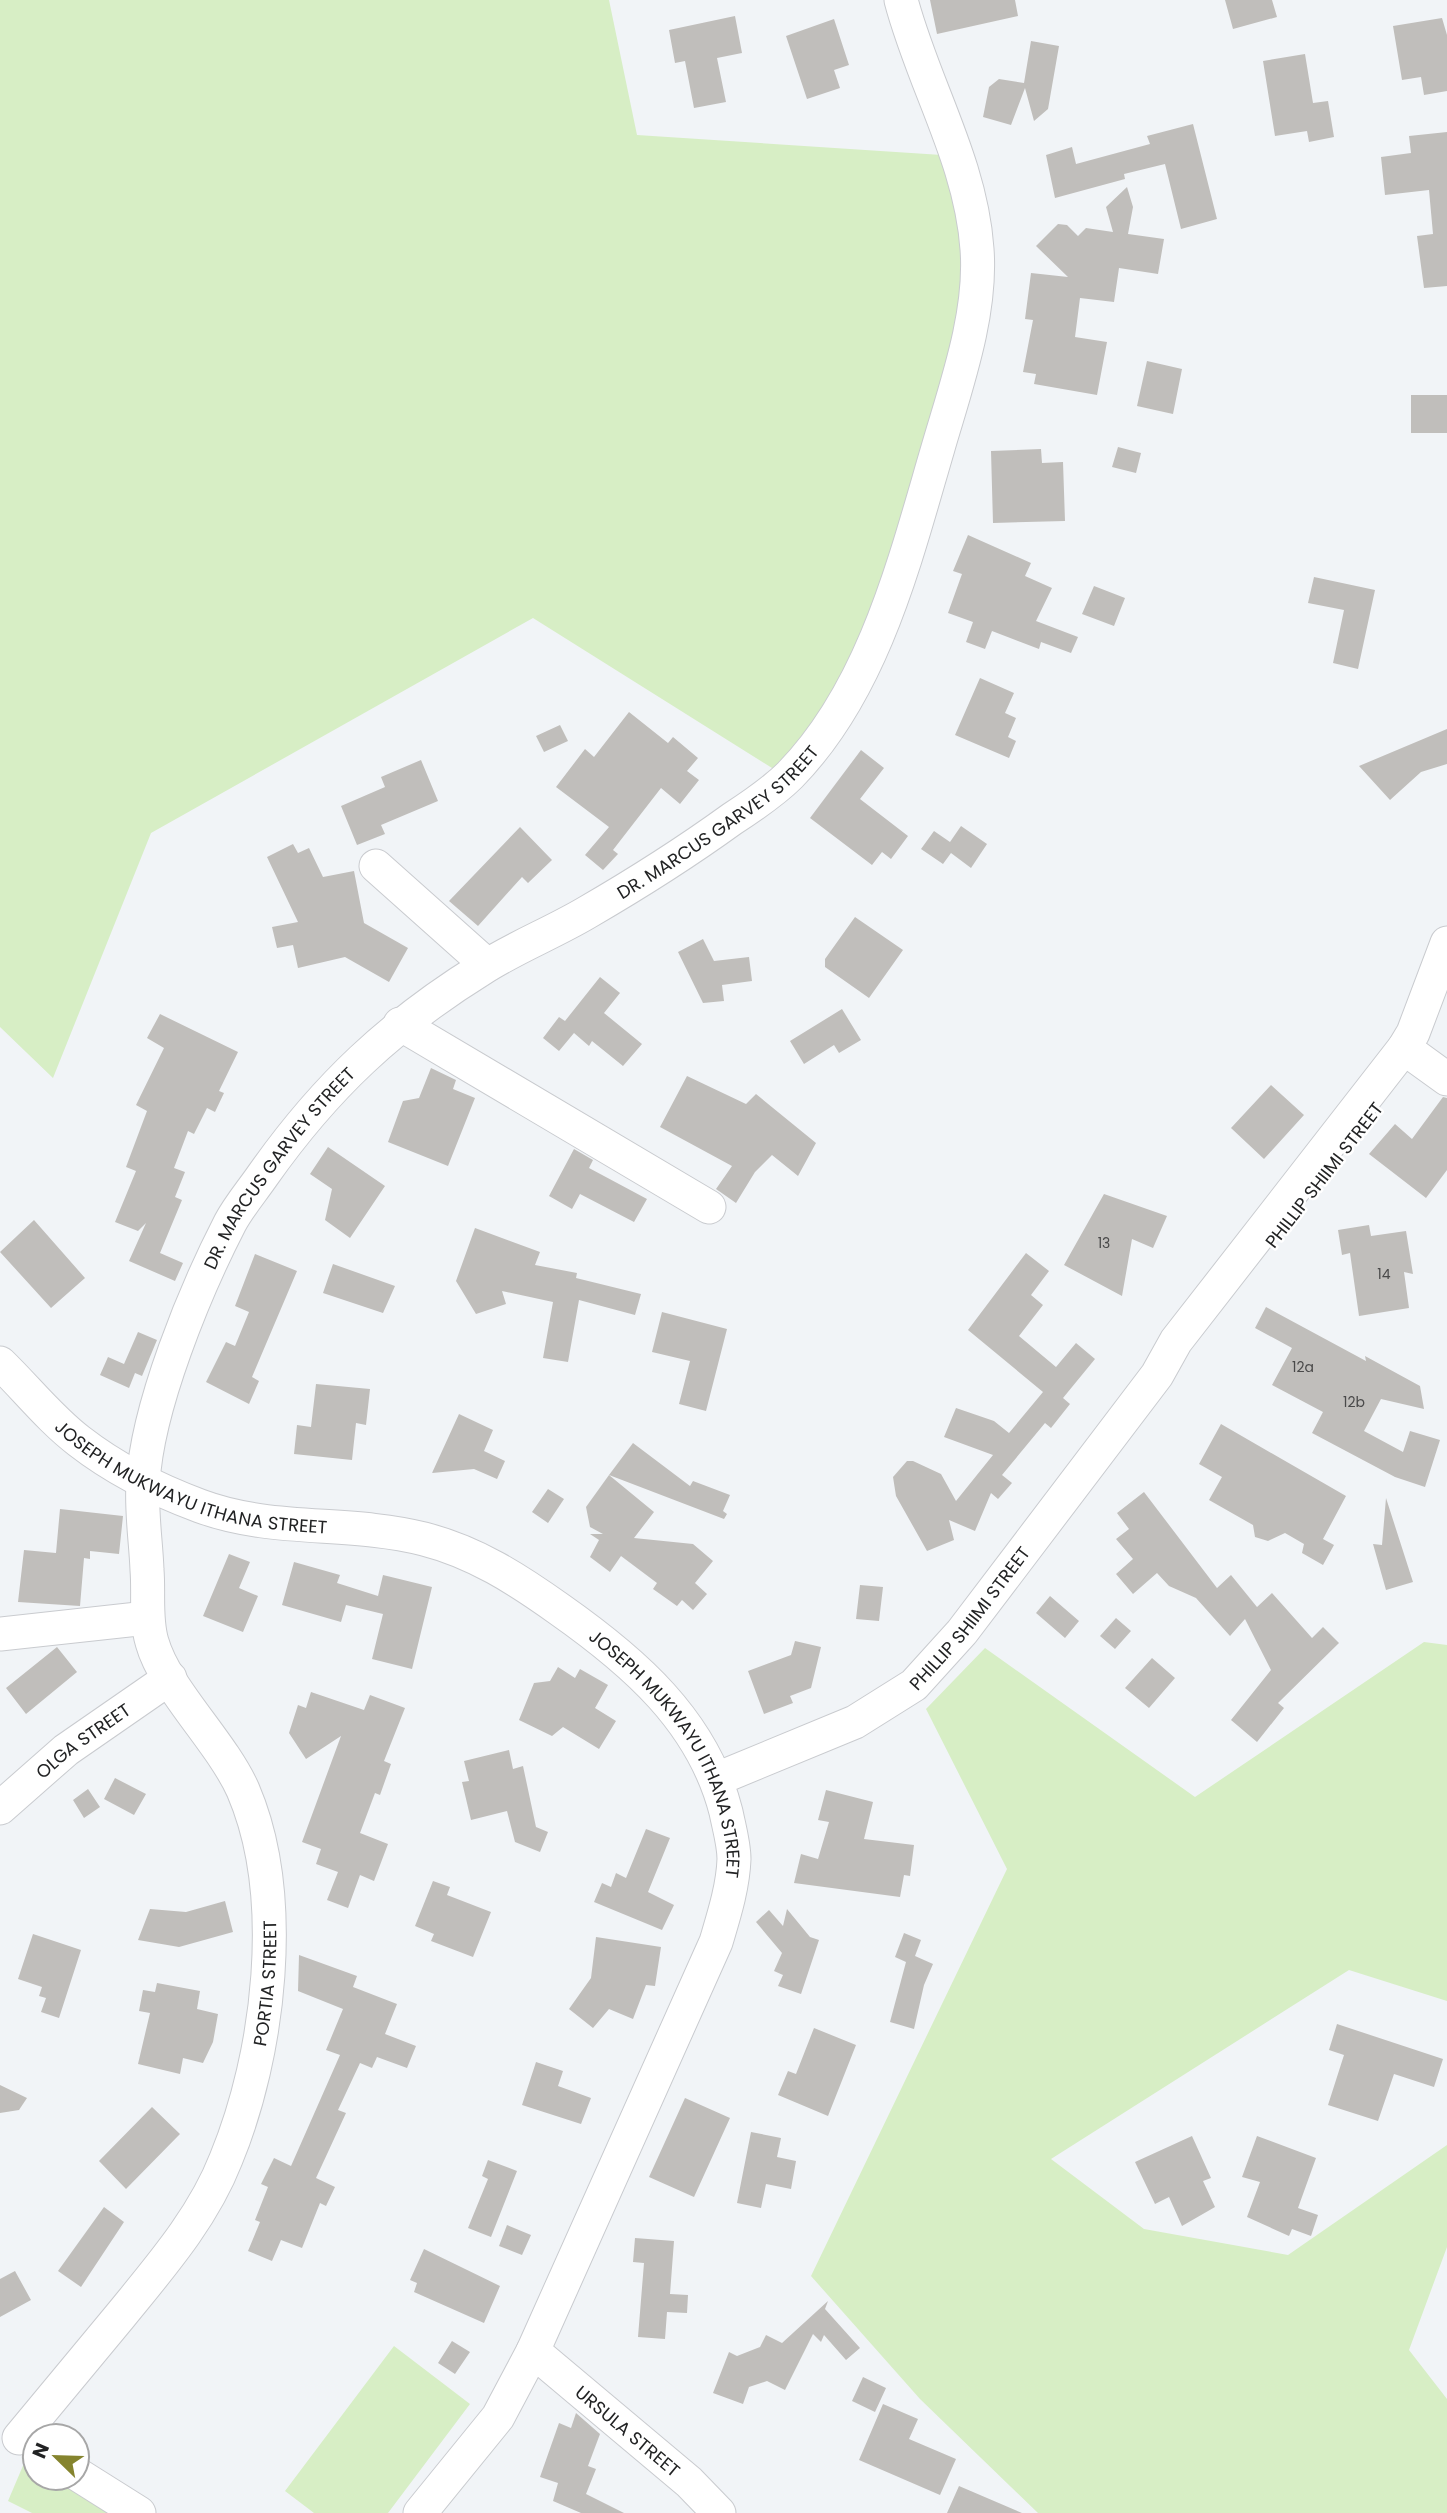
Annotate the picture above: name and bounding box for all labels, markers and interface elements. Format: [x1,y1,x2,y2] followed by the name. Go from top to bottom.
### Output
[612,739,824,905] street label: DR. MARCUS GARVEY STREET
[197,1061,360,1273] street label: DR. MARCUS GARVEY STREET
[1259,1097,1389,1253] street label: PHILLIP SHIIMI STREET
[1098,1233,1110,1253] house number: 13
[1377,1264,1391,1284] house number: 14
[1292,1357,1314,1377] house number: 12a
[1343,1392,1365,1412] house number: 12b
[50,1414,328,1539] street label: JOSEPH MUKWAYU ITHANA STREET
[903,1541,1036,1695] street label: PHILLIP SHIIMI STREET
[584,1623,747,1879] street label: JOSEPH MUKWAYU ITHANA STREET
[30,1697,135,1784] street label: OLGA STREET
[247,1920,282,2048] street label: PORTIA STREET
[570,2379,686,2482] street label: URSULA STREET
[21,2422,91,2492] north arrow
[26,2439,56,2462] text: N

